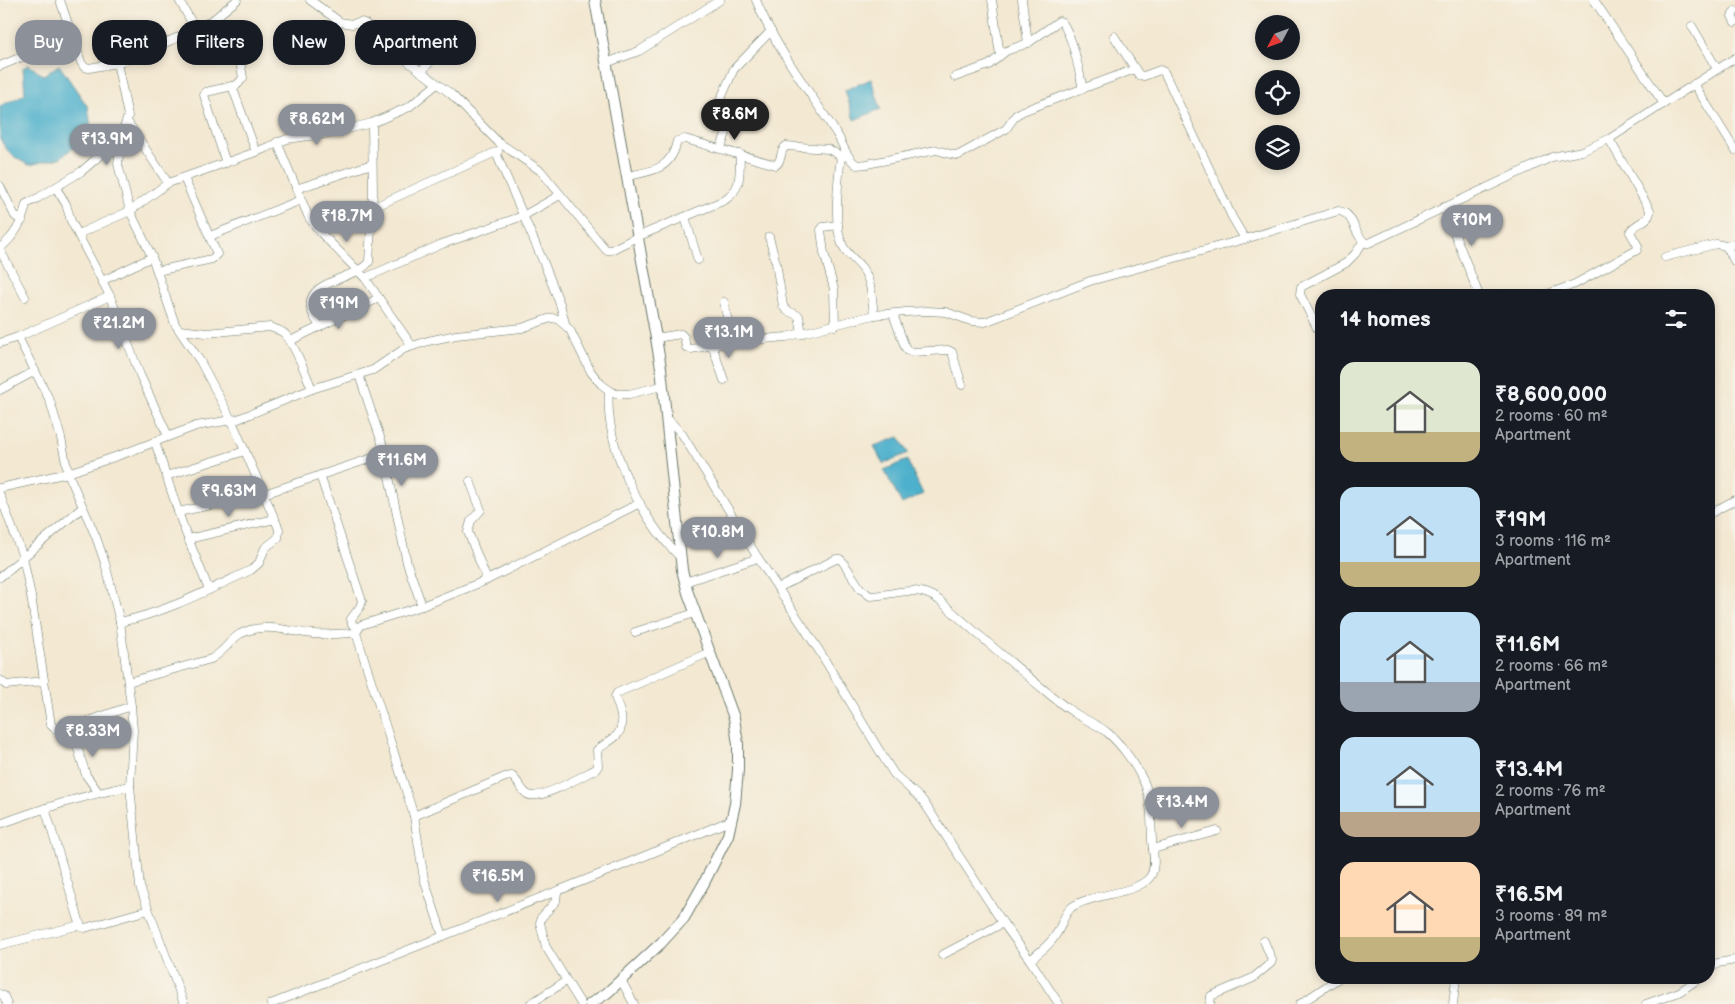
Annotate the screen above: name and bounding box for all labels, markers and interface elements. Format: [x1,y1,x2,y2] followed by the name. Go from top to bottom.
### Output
[1255,15,1300,60] north arrow
[1255,15,1300,170] map controls
[15,20,82,65] chip: Buy
[92,20,167,65] chip: Rent
[177,20,263,65] chip: Filters
[273,20,345,65] chip: New
[355,20,476,65] chip: Apartment
[1255,70,1300,115] button: locate
[700,98,770,141] pin: ₹8.6M
[276,104,358,146] pin: ₹8.62M
[712,105,758,124] text: ₹8.6M
[289,110,345,129] text: ₹8.62M
[66,124,148,166] pin: ₹13.9M
[1255,125,1300,170] button: layers
[81,130,133,149] text: ₹13.9M
[306,200,388,243] pin: ₹18.7M
[1442,204,1502,247] pin: ₹10M
[321,207,373,226] text: ₹18.7M
[1452,211,1492,230] text: ₹10M
[309,288,369,330] pin: ₹19M
[319,294,359,313] text: ₹19M
[1662,305,1690,333] icon: filters
[1340,307,1431,332] text: 14 homes
[78,308,160,350] pin: ₹21.2M
[93,314,145,333] text: ₹21.2M
[688,316,770,359] pin: ₹13.1M
[704,323,754,342] text: ₹13.1M
[1380,382,1440,442] icon: home
[1495,382,1607,407] text: ₹8,600,000
[1495,407,1608,426] text: 2 rooms · 60 m²
[1495,426,1571,445] text: Apartment
[361,444,443,487] pin: ₹11.6M
[377,451,427,470] text: ₹11.6M
[188,476,270,518] pin: ₹9.63M
[202,482,256,501] text: ₹9.63M
[1380,507,1440,567] icon: home
[1495,507,1546,532] text: ₹19M
[677,516,759,559] pin: ₹10.8M
[692,523,744,542] text: ₹10.8M
[1495,532,1611,551] text: 3 rooms · 116 m²
[1495,551,1571,570] text: Apartment
[1380,632,1440,692] icon: home
[1495,632,1560,657] text: ₹11.6M
[1495,657,1608,676] text: 2 rooms · 66 m²
[1495,676,1571,695] text: Apartment
[52,716,134,758] pin: ₹8.33M
[66,722,120,741] text: ₹8.33M
[1380,757,1440,817] icon: home
[1495,757,1563,782] text: ₹13.4M
[1495,782,1606,801] text: 2 rooms · 76 m²
[1141,786,1223,829] pin: ₹13.4M
[1156,793,1208,812] text: ₹13.4M
[1495,801,1571,820] text: Apartment
[457,860,539,903] pin: ₹16.5M
[472,867,524,886] text: ₹16.5M
[1380,882,1440,942] icon: home
[1495,882,1563,907] text: ₹16.5M
[1495,907,1607,926] text: 3 rooms · 89 m²
[1495,926,1571,945] text: Apartment

